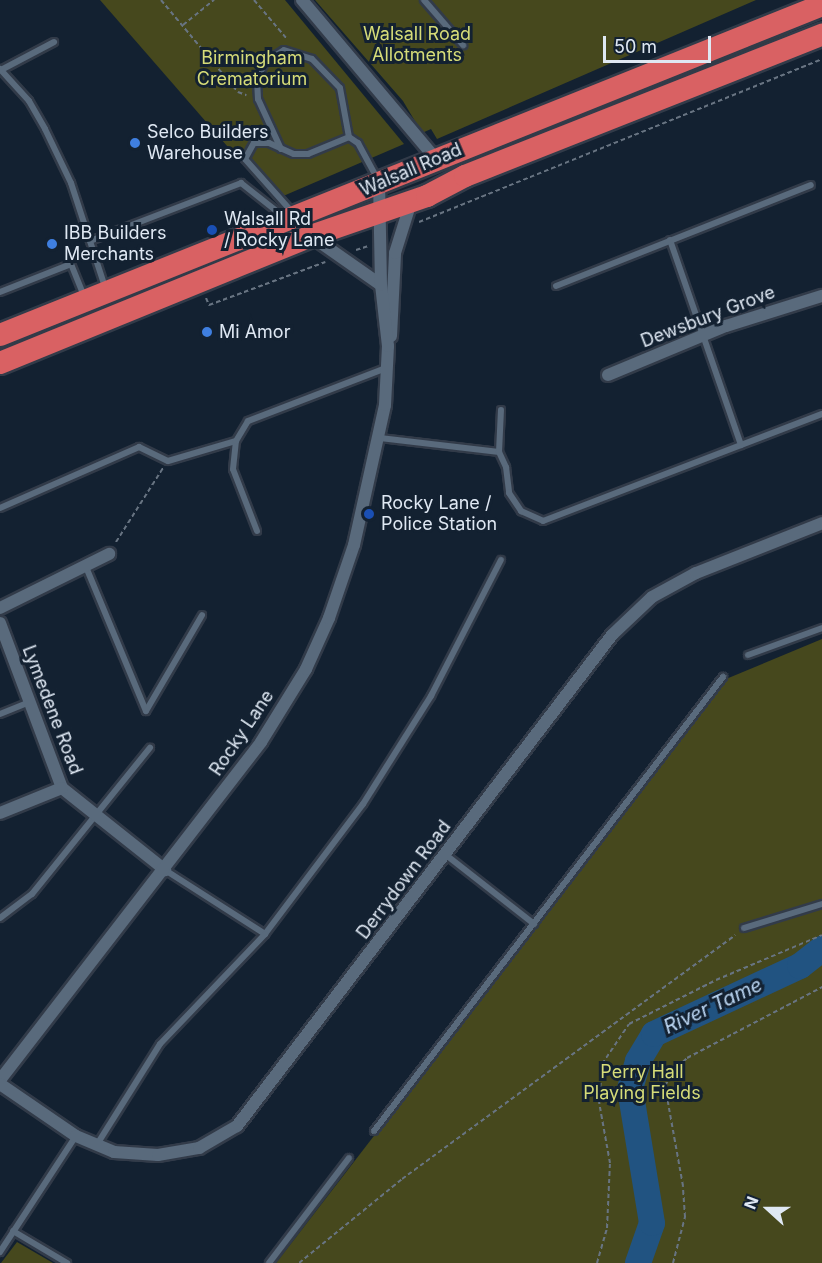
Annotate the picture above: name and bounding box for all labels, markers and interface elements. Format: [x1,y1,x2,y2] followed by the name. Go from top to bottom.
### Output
[363,24,471,66] park label: Walsall Road Allotments
[606,24,714,62] scale bar
[614,36,657,57] text: 50 m
[197,48,307,90] park label: Birmingham Crematorium
[147,122,268,164] place label: Selco Builders Warehouse
[128,136,142,150] marker: Selco Builders Warehouse
[357,139,465,201] street label: Walsall Road
[224,209,334,252] place label: Walsall Rd / Rocky Lane
[64,223,166,266] place label: IBB Builders Merchants
[205,223,219,237] marker: Walsall Rd / Rocky Lane
[45,237,59,251] marker: IBB Builders Merchants
[638,281,778,353] street label: Dewsbury Grove
[219,321,290,343] place label: Mi Amor
[200,325,214,339] marker: Mi Amor
[381,493,497,536] place label: Rocky Lane / Police Station
[362,507,376,521] marker: Rocky Lane / Police Station
[17,642,87,778] street label: Lymedene Road
[205,686,279,780] street label: Rocky Lane
[352,817,456,943] street label: Derrydown Road
[660,973,766,1039] water label: River Tame
[583,1062,701,1104] park label: Perry Hall Playing Fields
[738,1179,798,1239] north arrow
[740,1193,763,1212] text: N

